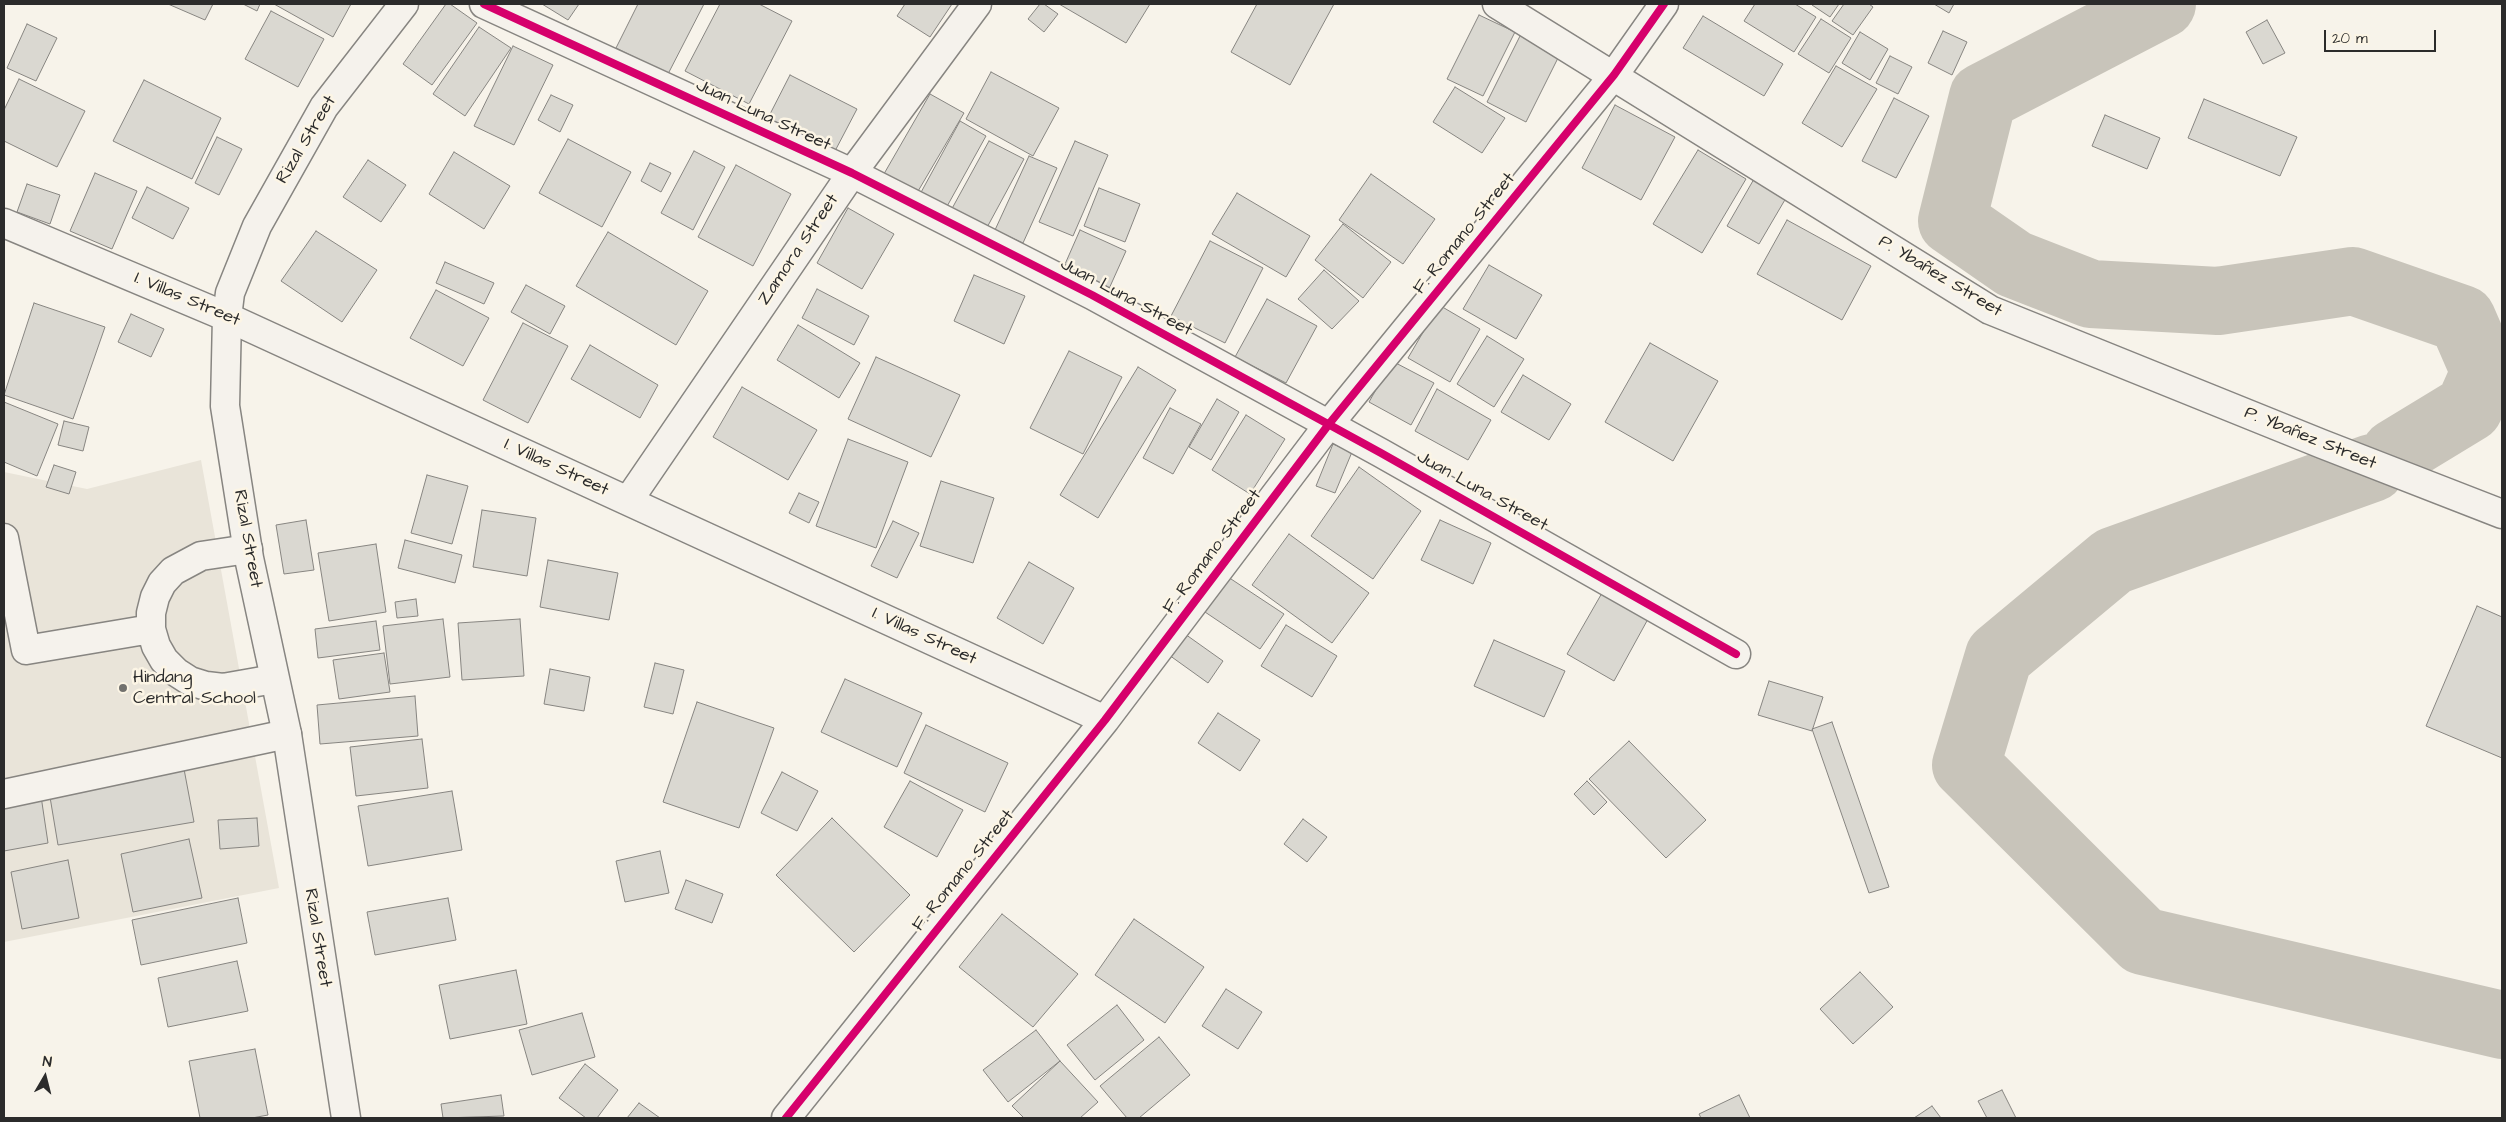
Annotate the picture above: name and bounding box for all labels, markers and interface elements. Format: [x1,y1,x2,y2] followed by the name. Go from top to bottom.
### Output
[2326,20,2438,52] scale bar
[2332,28,2368,49] text: 20 m
[692,75,834,157] street label: Juan Luna Street
[272,92,342,188] street label: Rizal Street
[1409,169,1521,299] street label: F. Romano Street
[754,190,844,310] street label: Zamora Street
[1874,232,2006,322] street label: P. Ybañez Street
[1056,254,1196,342] street label: Juan Luna Street
[131,268,243,332] street label: I. Villas Street
[2241,403,2379,475] street label: P. Ybañez Street
[500,434,612,502] street label: I. Villas Street
[1413,447,1551,537] street label: Juan Luna Street
[1159,486,1267,618] street label: F. Romano Street
[228,488,266,590] street label: Rizal Street
[868,603,980,671] street label: I. Villas Street
[133,667,256,710] place label: Hindang Central School
[117,682,129,694] marker: Hindang Central School
[908,806,1020,936] street label: F. Romano Street
[299,887,335,989] street label: Rizal Street
[20,1052,70,1102] north arrow
[41,1052,53,1073] text: N

